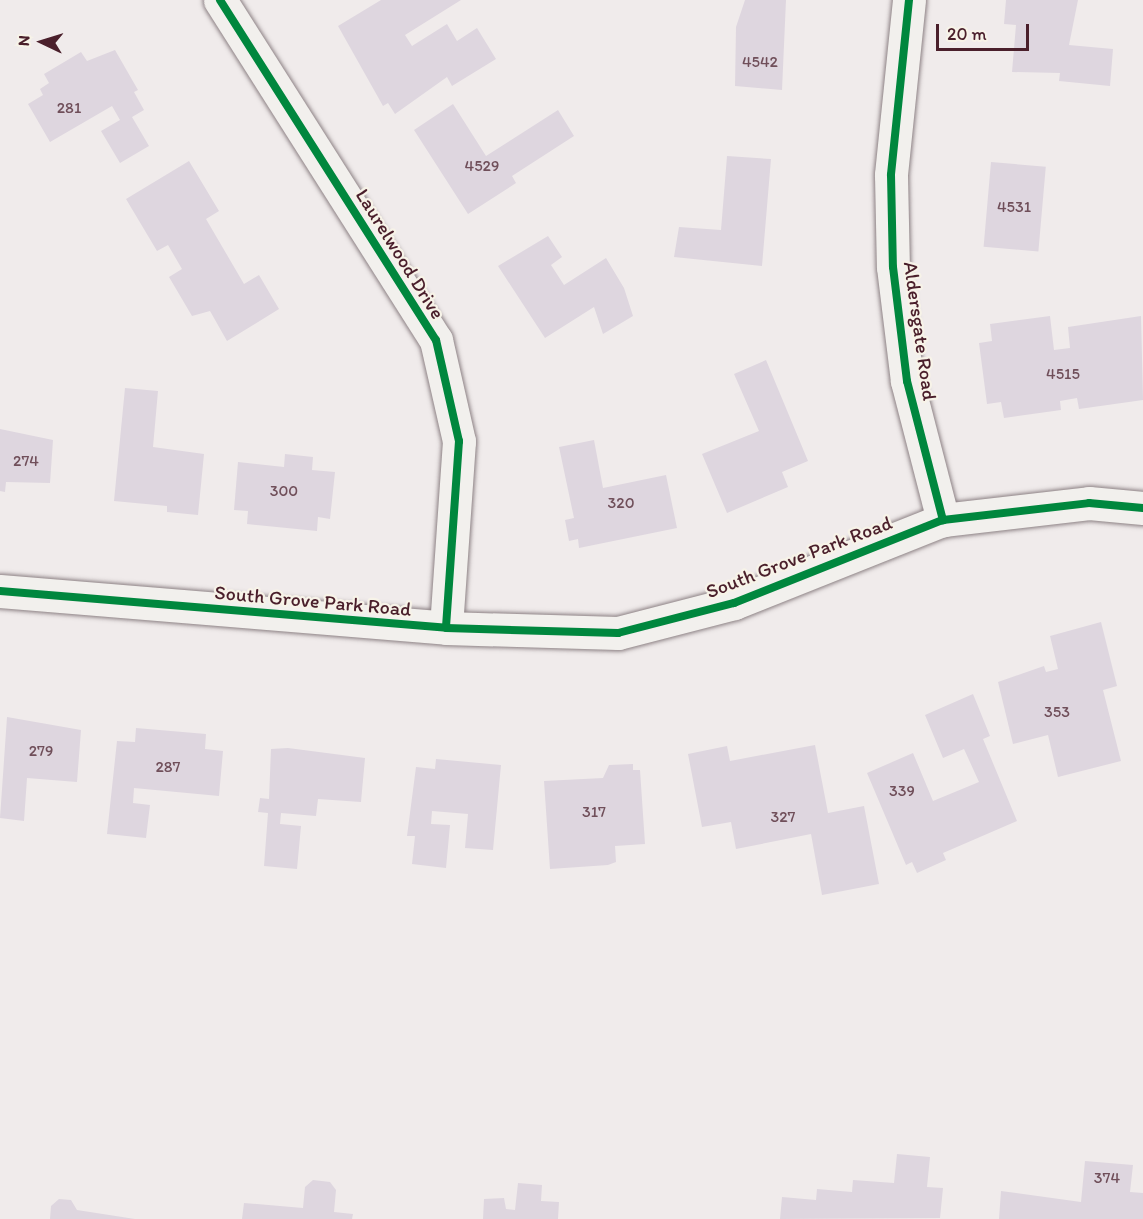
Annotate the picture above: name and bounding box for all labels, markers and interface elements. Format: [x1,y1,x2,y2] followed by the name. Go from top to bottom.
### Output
[12,12,72,72] north arrow
[939,12,1032,50] scale bar
[947,23,987,45] text: 20 m
[14,35,33,47] text: N
[742,52,778,72] house number: 4542
[57,98,81,118] house number: 281
[465,156,499,176] house number: 4529
[350,184,450,324] street label: Laurelwood Drive
[997,197,1031,217] house number: 4531
[898,260,942,402] street label: Aldersgate Road
[1046,364,1080,384] house number: 4515
[13,451,39,471] house number: 274
[270,481,298,501] house number: 300
[608,493,634,513] house number: 320
[703,511,895,603] street label: South Grove Park Road
[214,580,412,622] street label: South Grove Park Road
[1044,702,1070,722] house number: 353
[29,741,53,761] house number: 279
[155,757,181,777] house number: 287
[889,781,915,801] house number: 339
[582,802,606,822] house number: 317
[770,807,796,827] house number: 327
[1094,1168,1120,1188] house number: 374

